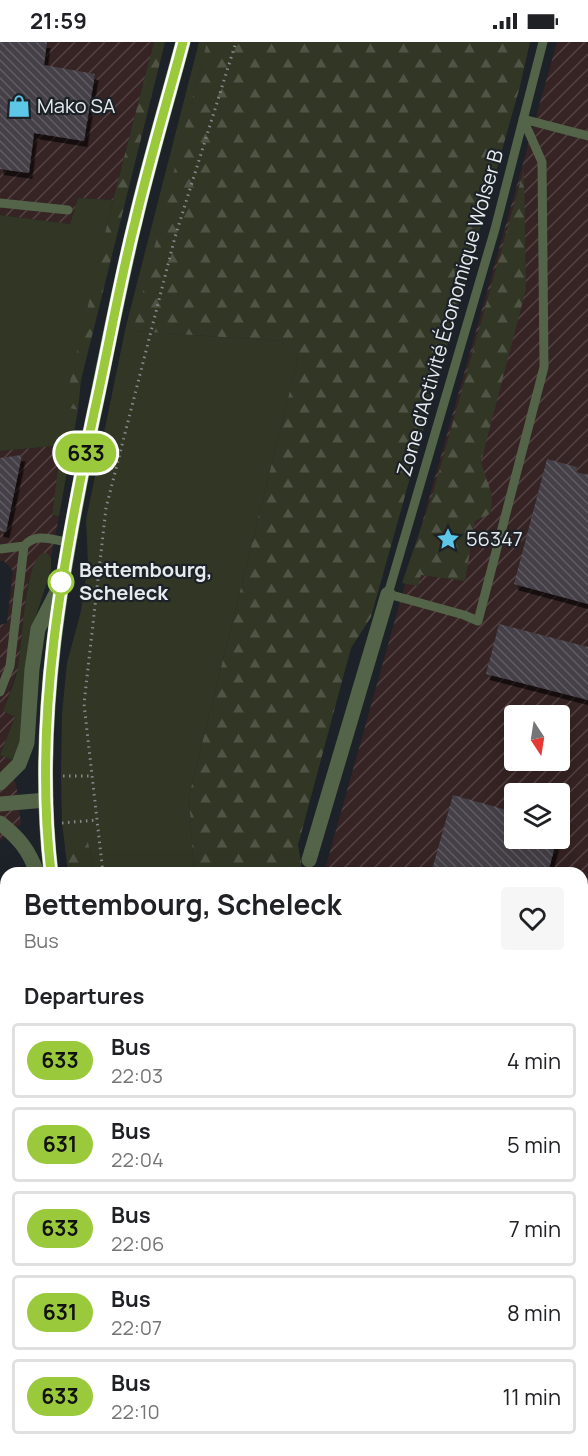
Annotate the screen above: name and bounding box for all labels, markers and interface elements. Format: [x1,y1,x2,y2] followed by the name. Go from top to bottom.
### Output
[30,6,87,36] text: 21:59
[37,92,116,119] place label: Mako SA
[6,93,32,119] shop icon: Mako SA
[390,146,509,479] street label: Zone d'Activité Économique Wolser B
[52,434,121,472] line badge: 633
[67,439,105,467] text: 633
[466,525,523,552] place label: 56347
[435,526,461,552] place icon: 56347
[79,556,213,606] place label: Bettembourg, Scheleck
[48,569,74,595] marker: Bettembourg, Scheleck
[504,705,570,771] north arrow
[504,705,570,849] map controls
[504,783,570,849] button: layers
[24,885,342,923] text: Bettembourg, Scheleck
[501,887,564,950] button: heart
[24,927,59,954] text: Bus
[24,981,144,1011] text: Departures
[111,1032,151,1062] text: Bus
[41,1046,79,1074] text: 633
[507,1046,561,1076] text: 4 min
[111,1062,163,1089] text: 22:03
[111,1116,151,1146] text: Bus
[43,1130,77,1158] text: 631
[507,1130,561,1160] text: 5 min
[111,1146,164,1173] text: 22:04
[111,1200,151,1230] text: Bus
[41,1214,79,1242] text: 633
[509,1214,561,1244] text: 7 min
[111,1230,164,1257] text: 22:06
[111,1284,151,1314] text: Bus
[43,1298,77,1326] text: 631
[507,1298,561,1328] text: 8 min
[111,1314,162,1341] text: 22:07
[111,1368,151,1398] text: Bus
[41,1382,79,1410] text: 633
[503,1382,561,1412] text: 11 min
[111,1398,160,1425] text: 22:10

